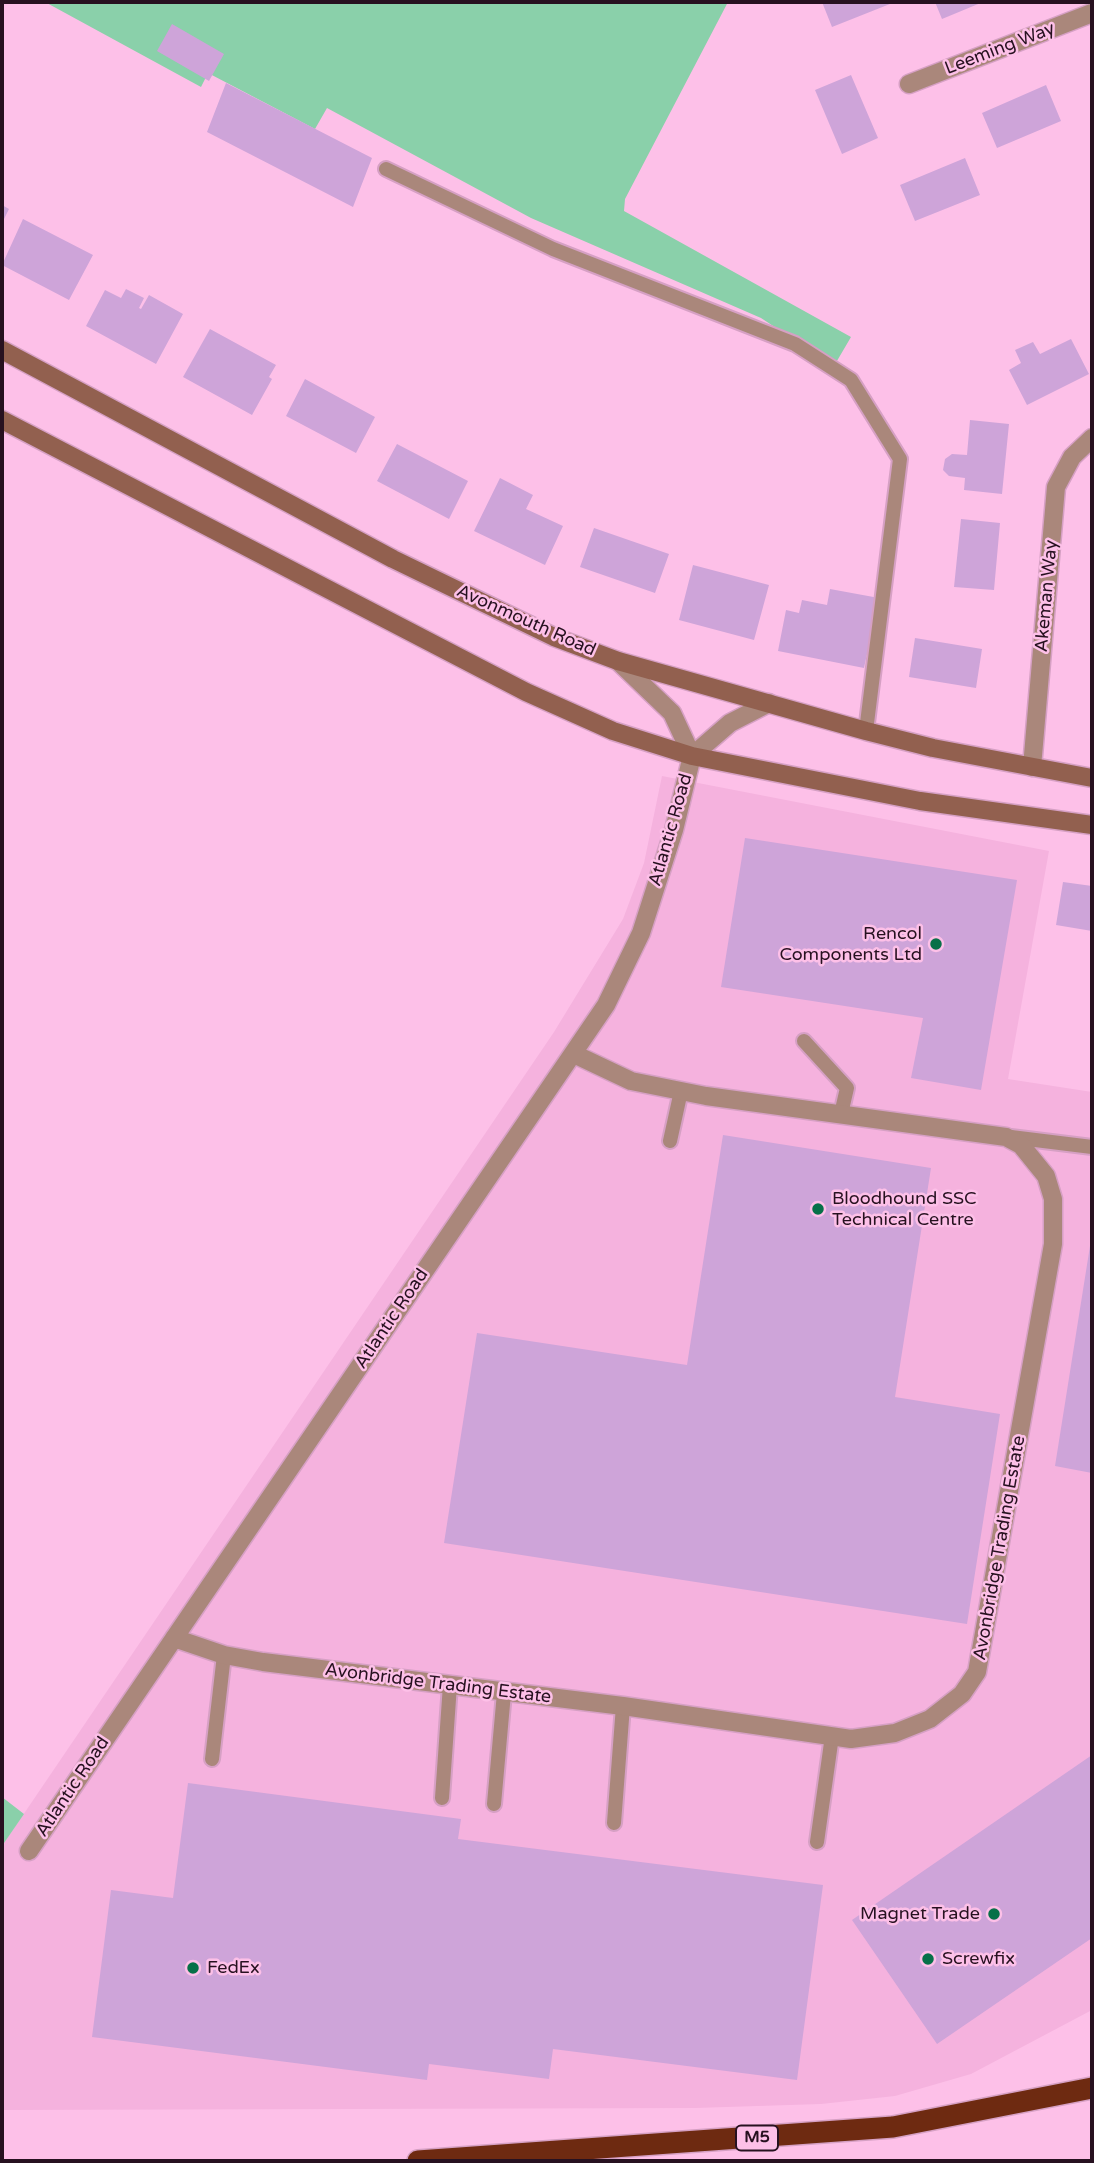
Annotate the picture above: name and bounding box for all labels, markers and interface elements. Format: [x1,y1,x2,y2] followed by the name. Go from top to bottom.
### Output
[942,18,1058,80] street label: Leeming Way
[1031,539,1063,653] street label: Akeman Way
[453,581,599,661] street label: Avonmouth Road
[645,771,697,889] street label: Atlantic Road
[779,923,922,965] place label: Rencol Components Ltd
[928,936,944,952] marker: Rencol Components Ltd
[832,1188,977,1230] place label: Bloodhound SSC Technical Centre
[810,1201,826,1217] marker: Bloodhound SSC Technical Centre
[351,1265,433,1373] street label: Atlantic Road
[970,1434,1030,1662] street label: Avonbridge Trading Estate
[324,1659,552,1709] street label: Avonbridge Trading Estate
[32,1733,114,1841] street label: Atlantic Road
[860,1903,980,1925] place label: Magnet Trade
[986,1906,1002,1922] marker: Magnet Trade
[942,1948,1015,1970] place label: Screwfix
[920,1951,936,1967] marker: Screwfix
[207,1957,260,1979] place label: FedEx
[185,1960,201,1976] marker: FedEx
[736,2126,778,2150] road number: M5

